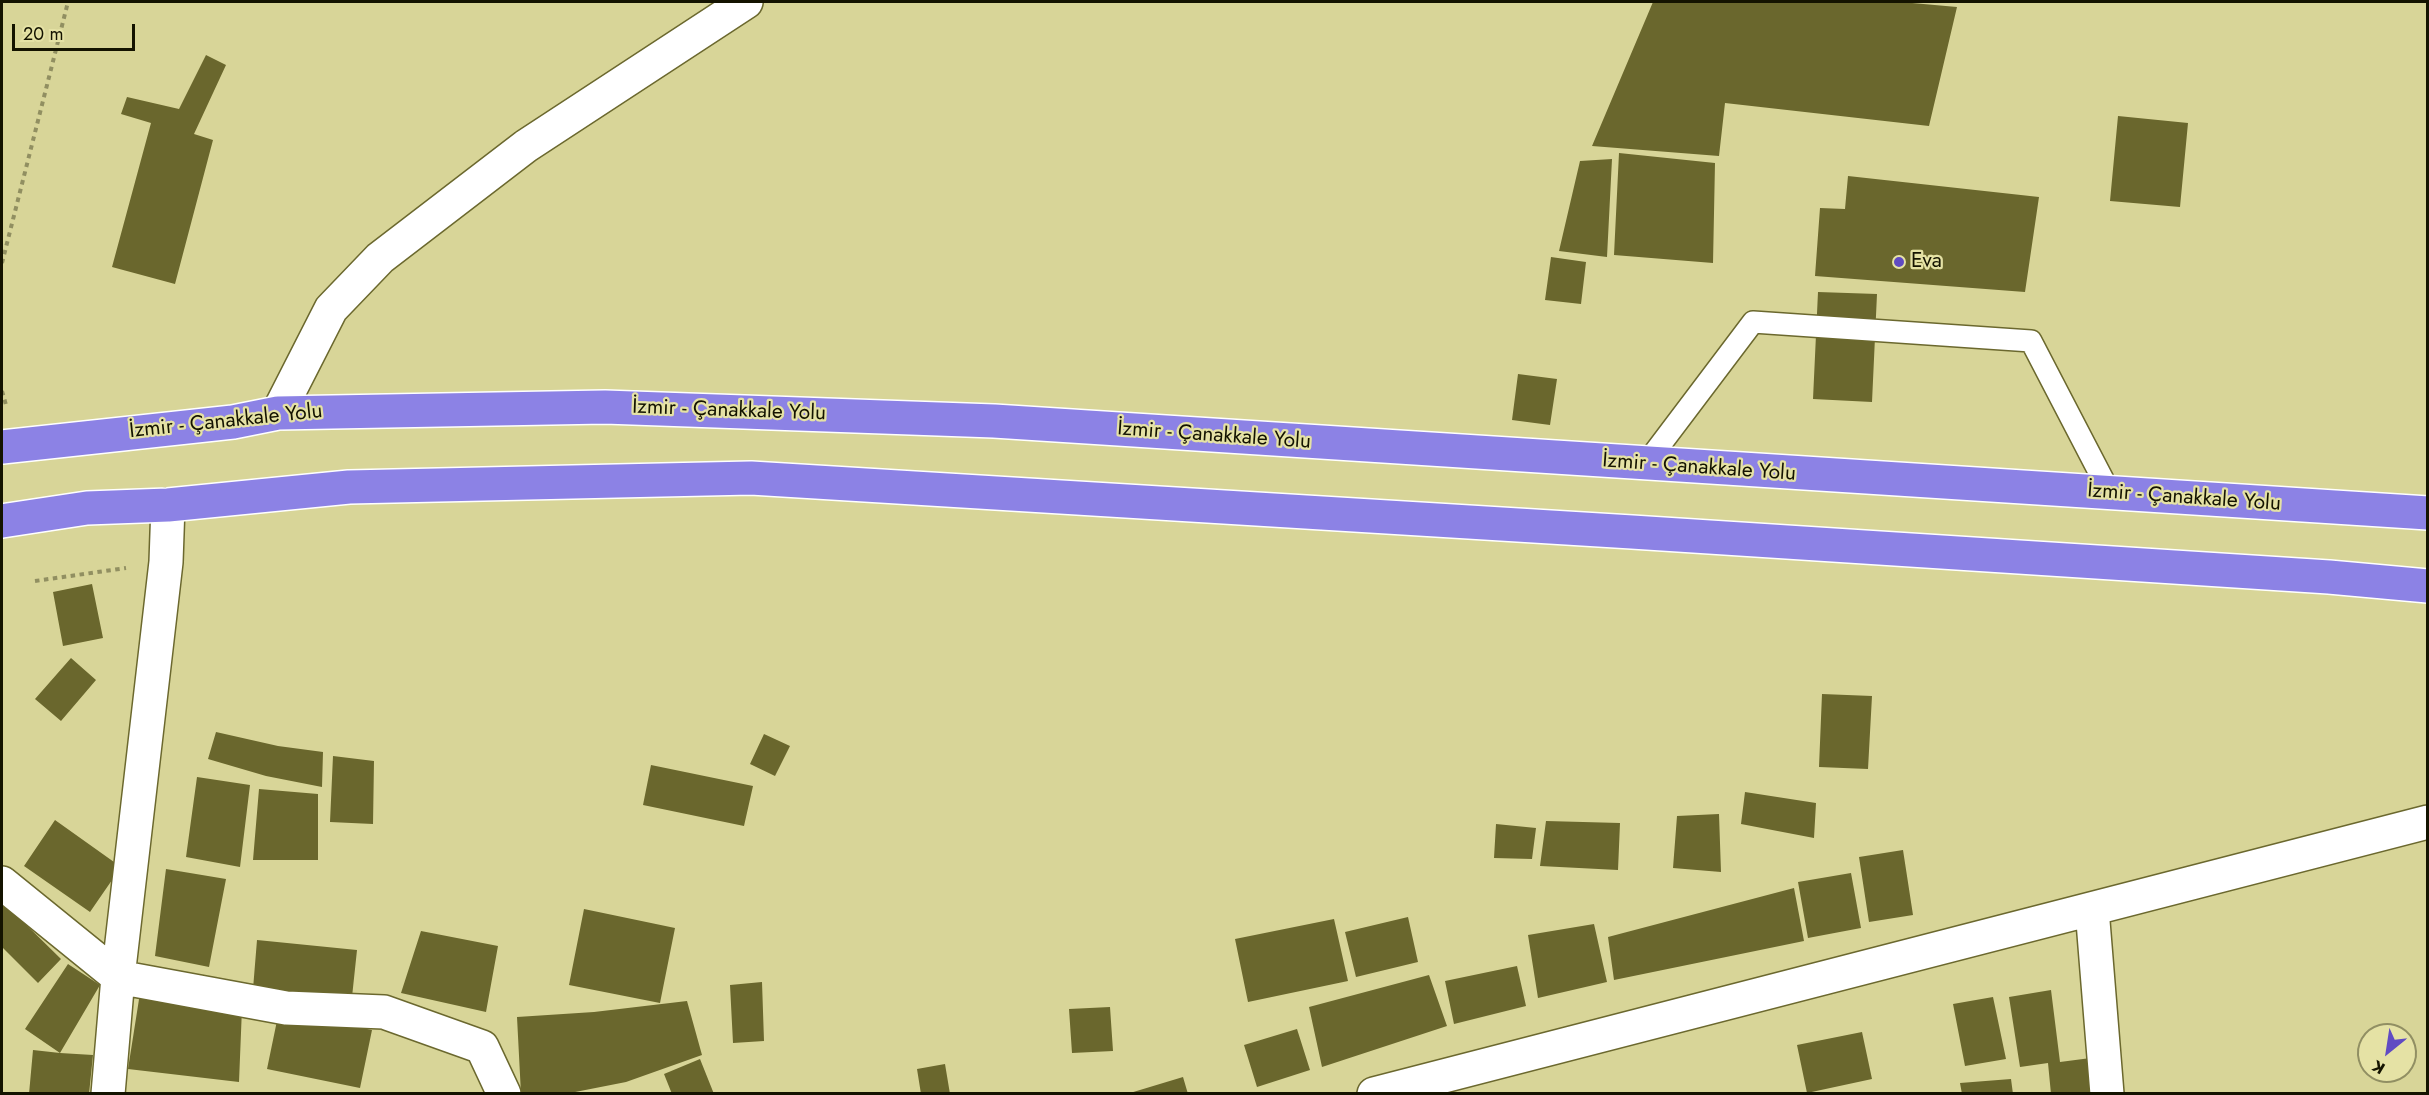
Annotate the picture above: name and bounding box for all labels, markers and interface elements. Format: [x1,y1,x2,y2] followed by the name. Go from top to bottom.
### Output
[15,12,138,50] scale bar
[23,21,63,47] text: 20 m
[1911,249,1942,275] place label: Eva
[1892,255,1906,269] marker: Eva
[632,395,826,427] street label: İzmir - Çanakkale Yolu
[128,399,324,445] street label: İzmir - Çanakkale Yolu
[1116,417,1312,455] street label: İzmir - Çanakkale Yolu
[1601,449,1797,487] street label: İzmir - Çanakkale Yolu
[2086,479,2282,517] street label: İzmir - Çanakkale Yolu
[2357,1023,2417,1083] north arrow
[2368,1055,2389,1080] text: K

